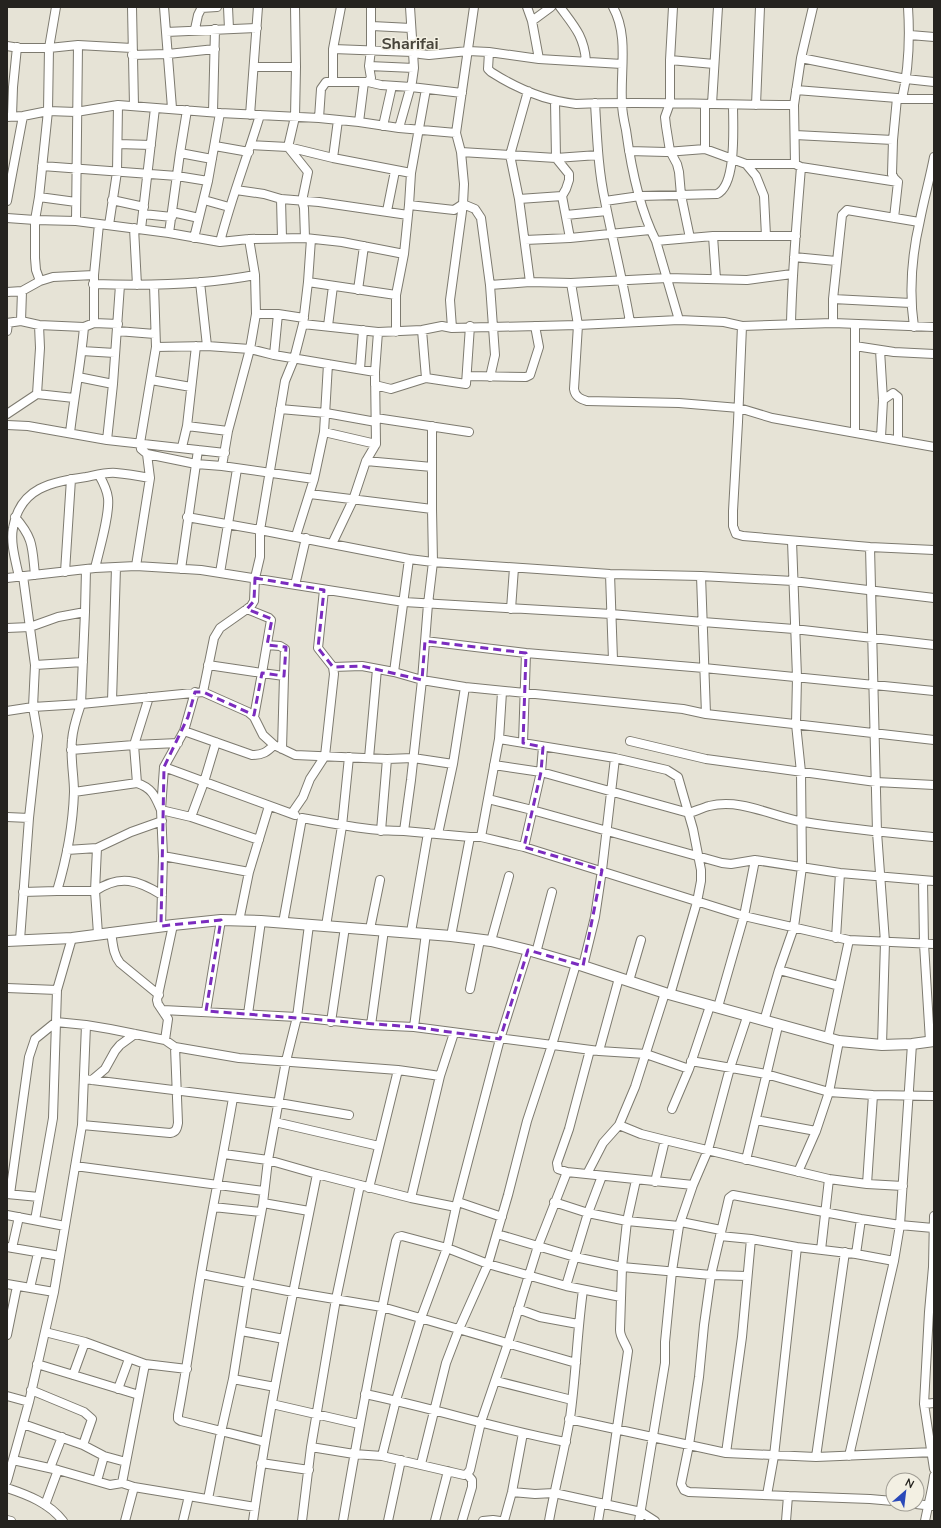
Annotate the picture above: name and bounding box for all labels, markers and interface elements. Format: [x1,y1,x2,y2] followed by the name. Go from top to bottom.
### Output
[381,33,439,55] district label: Sharifai
[885,1472,925,1512] north arrow
[902,1475,917,1492] text: N

